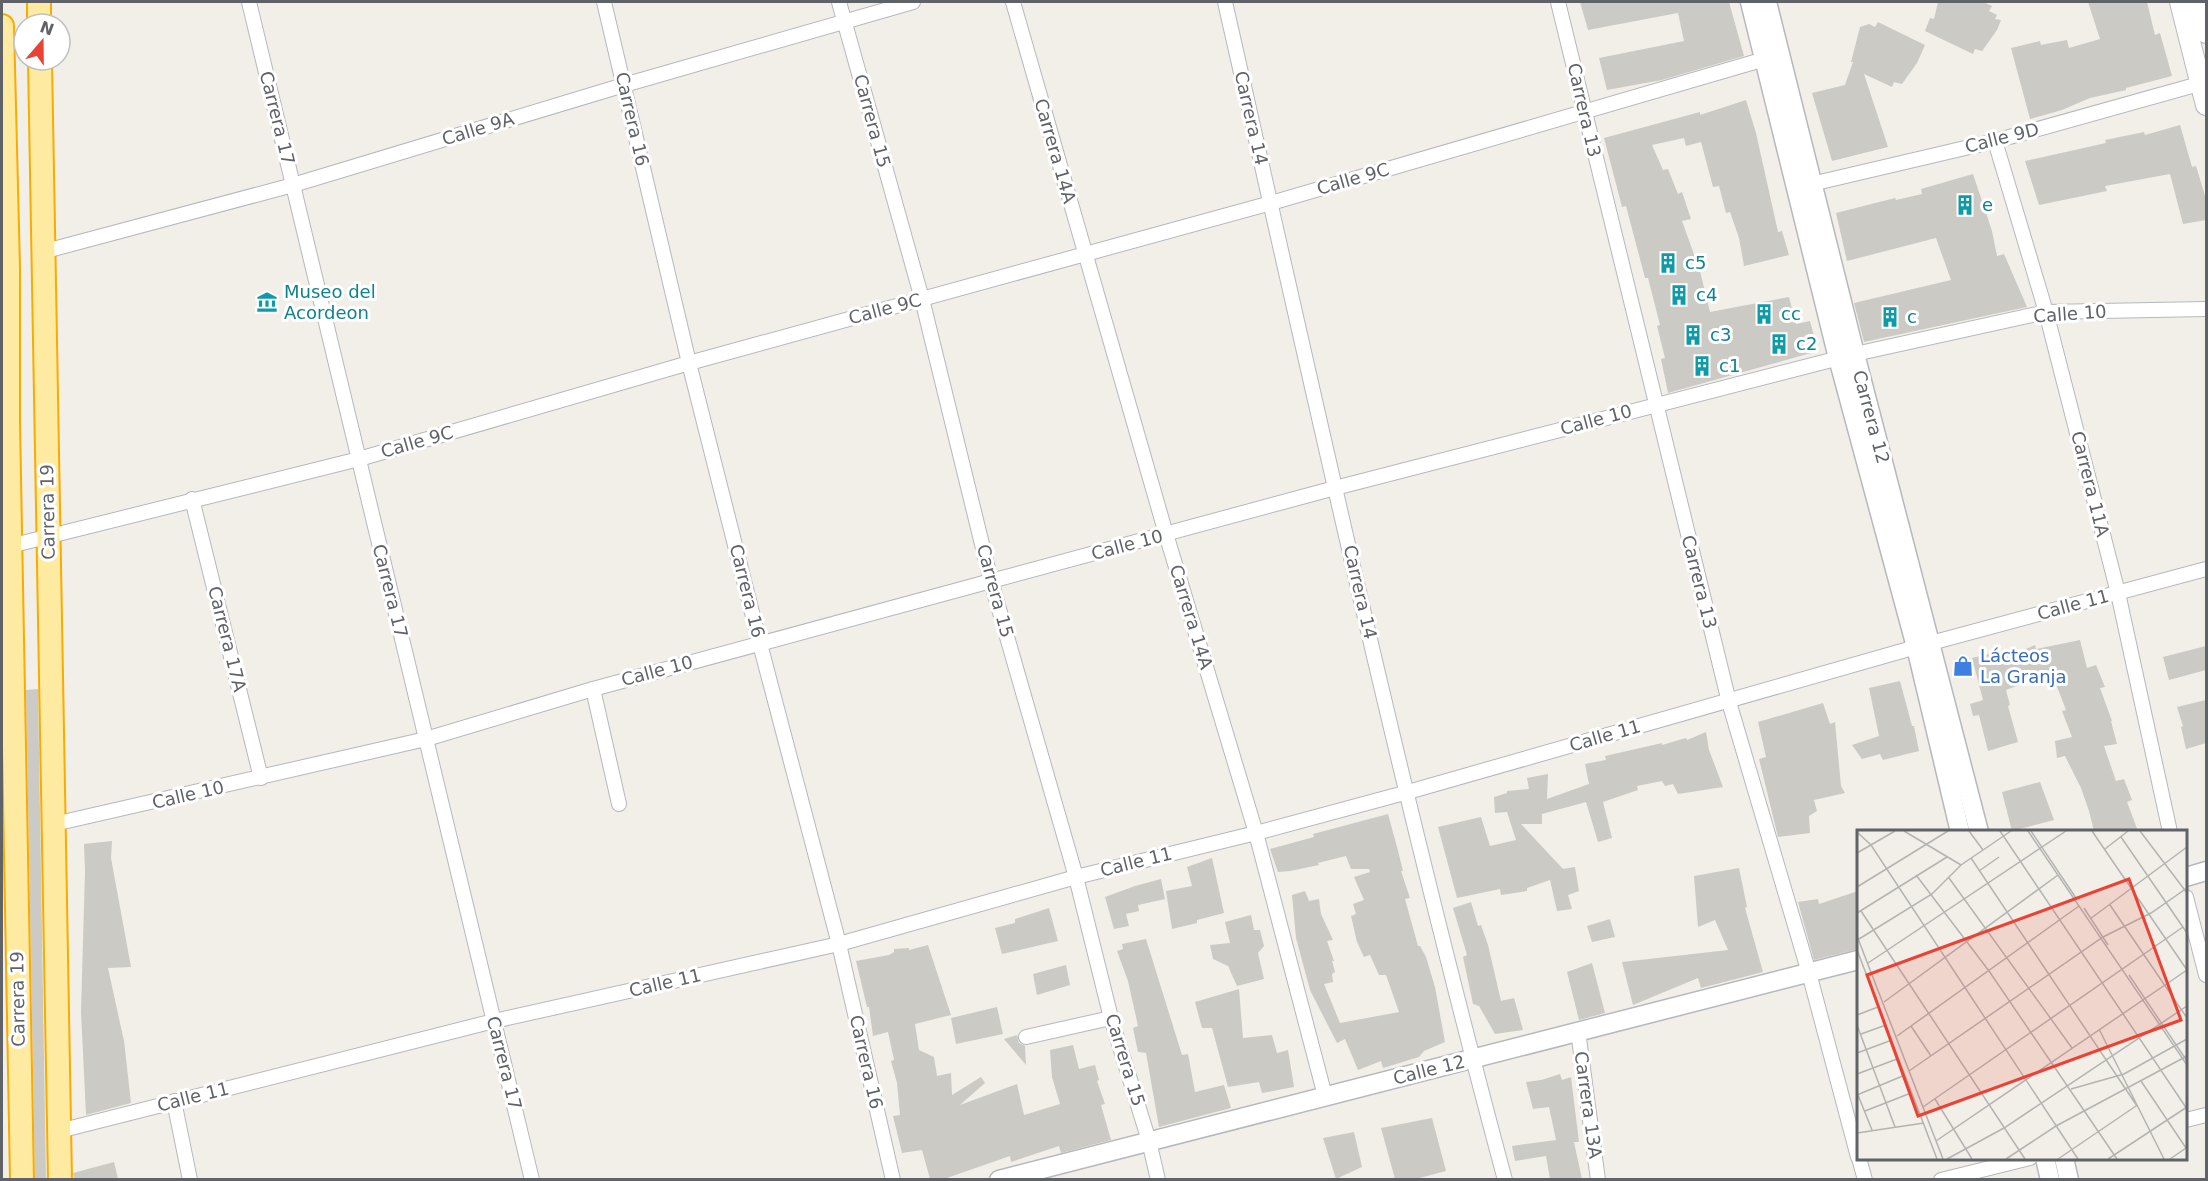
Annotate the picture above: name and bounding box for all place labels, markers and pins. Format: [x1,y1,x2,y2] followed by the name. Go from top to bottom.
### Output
[1953,193,1977,217] building icon: e
[1982,194,1993,215] place label: e
[1656,251,1680,275] building icon: c5
[1685,252,1706,273] place label: c5
[284,281,376,323] place label: Museo del Acordeon
[1667,283,1691,307] building icon: c4
[1696,284,1717,305] place label: c4
[255,290,279,314] museum icon: Museo del Acordeon
[1752,302,1776,326] building icon: cc
[1781,303,1801,324] place label: cc
[1878,305,1902,329] building icon: c
[1907,306,1917,327] place label: c
[1681,323,1705,347] building icon: c3
[1710,324,1731,345] place label: c3
[1767,332,1791,356] building icon: c2
[1796,333,1817,354] place label: c2
[1690,354,1714,378] building icon: c1
[1719,355,1740,376] place label: c1
[1980,645,2067,687] place label: Lácteos La Granja
[1951,654,1975,678] shop icon: Lácteos La Granja

